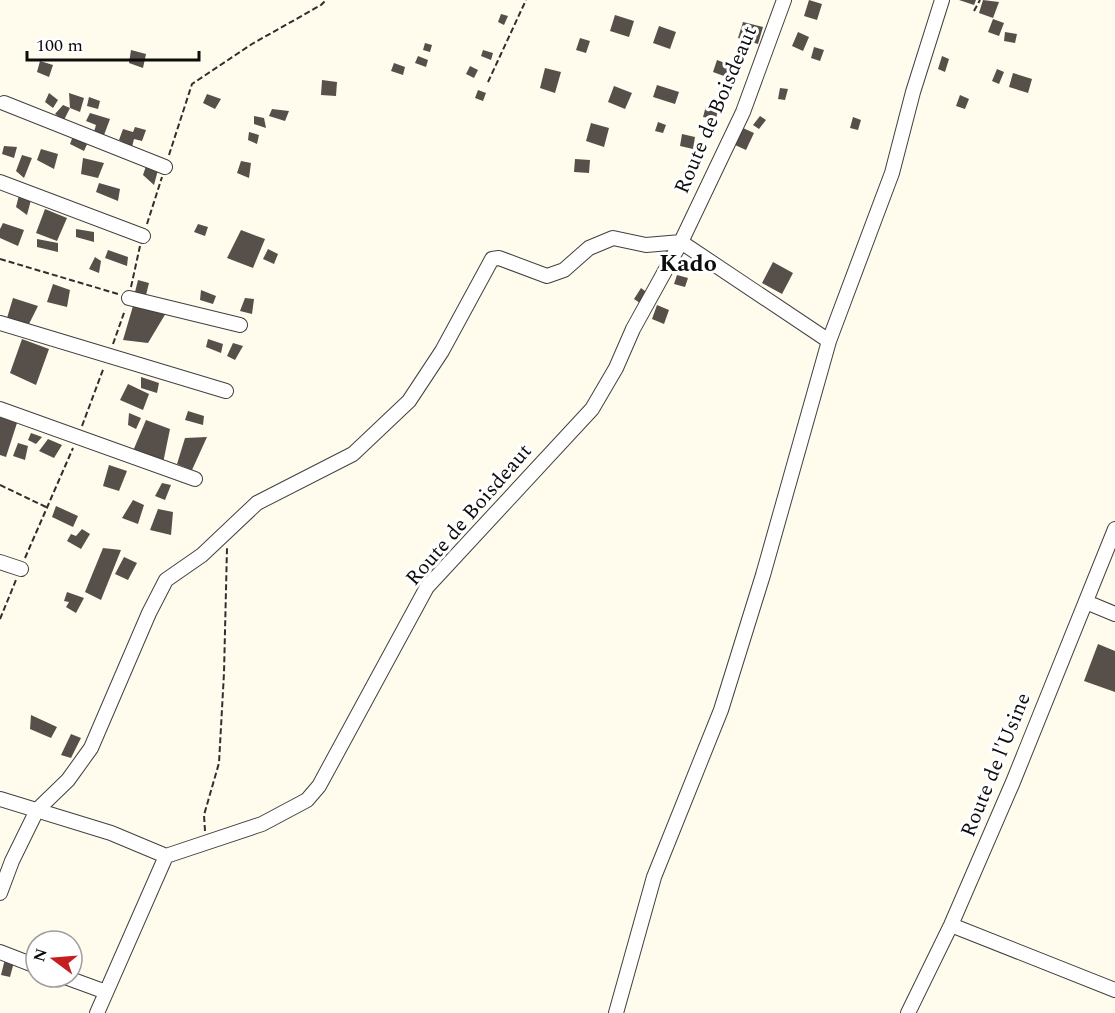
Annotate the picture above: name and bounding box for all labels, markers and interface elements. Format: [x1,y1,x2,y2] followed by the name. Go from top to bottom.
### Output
[666,21,766,199] street label: Route de Boisdeaut
[27,24,200,62] scale bar
[36,32,83,59] text: 100 m
[659,246,717,282] district label: Kado
[398,437,540,593] street label: Route de Boisdeaut
[953,688,1039,842] street label: Route de l'Usine
[24,929,84,989] north arrow
[27,946,54,965] text: N

